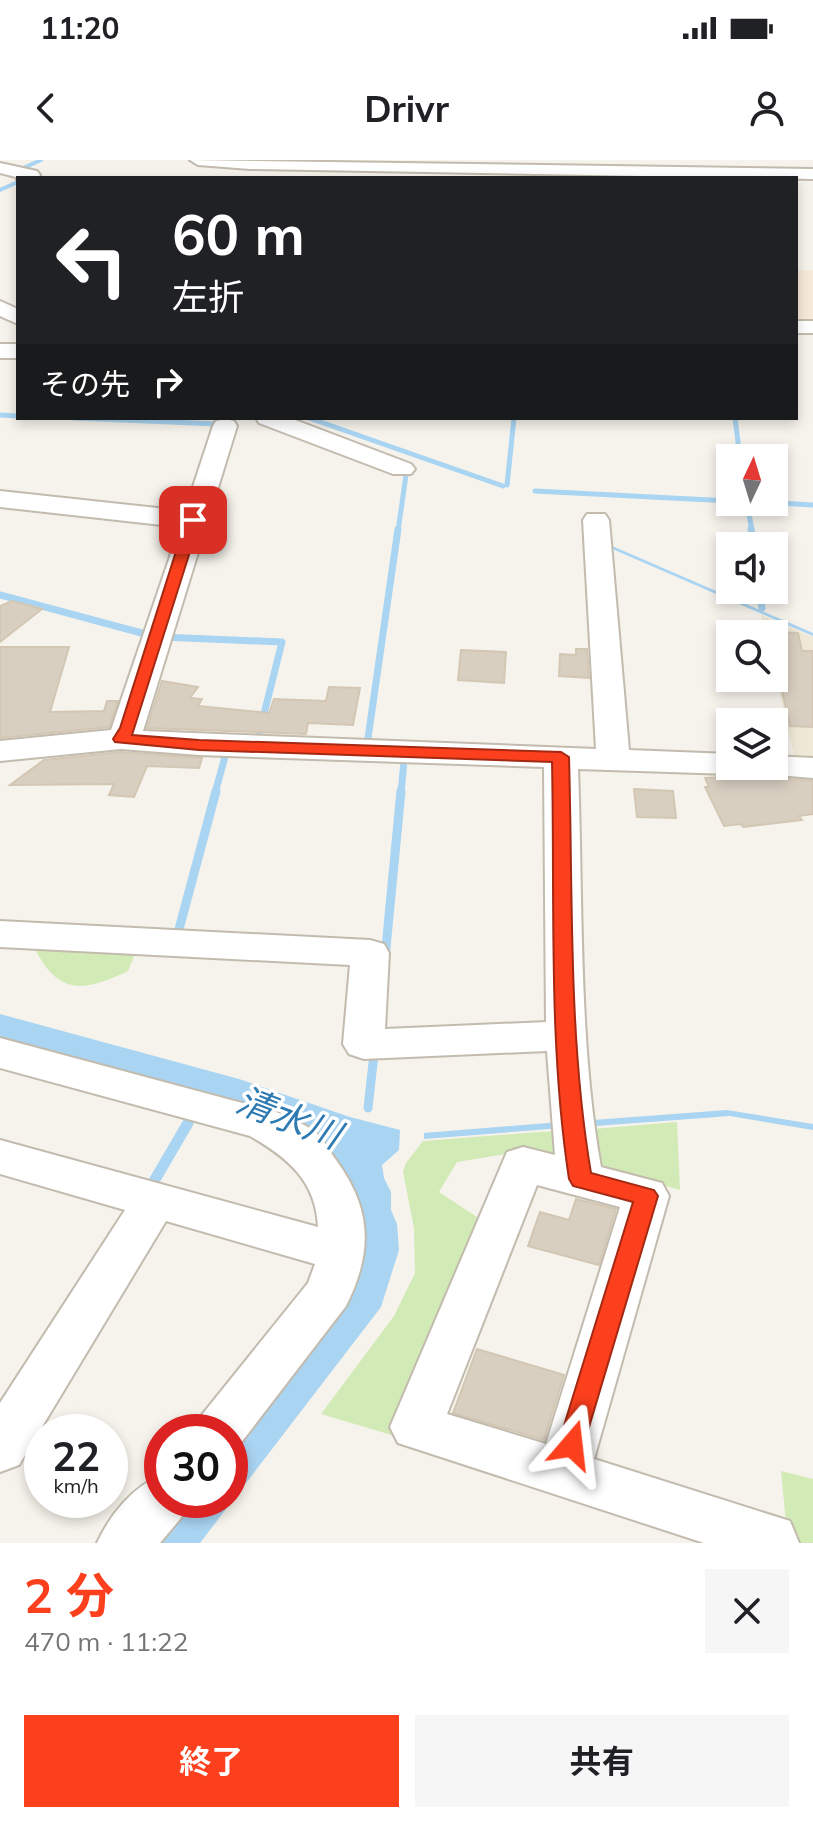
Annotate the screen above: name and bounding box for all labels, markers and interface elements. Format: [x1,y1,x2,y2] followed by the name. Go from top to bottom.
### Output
[40,9,119,47] text: 11:20
[24,86,68,130] icon: back
[364,86,449,131] text: Drivr
[745,86,789,130] icon: person
[172,199,305,269] text: 60 m
[40,208,144,312] icon: left
[172,274,244,319] text: 左折
[146,360,190,404] icon: right
[40,365,130,403] text: その先
[716,444,788,516] north arrow
[716,444,788,780] map controls
[159,486,227,554] pin
[171,498,215,542] icon: arrive
[716,532,788,604] button: sound
[716,620,788,692] button: search
[716,708,788,780] button: layers
[231,1077,351,1159] water label: 清水川
[530,1403,614,1487] position arrow
[144,1414,248,1518] speed limit sign: 30
[52,1431,100,1481] text: 22
[53,1473,99,1498] text: km/h
[24,1565,114,1625] text: 2 分
[705,1569,789,1653] button: close
[24,1625,188,1658] text: 470 m · 11:22
[24,1715,399,1807] button: 終了
[415,1715,789,1807] button: 共有

